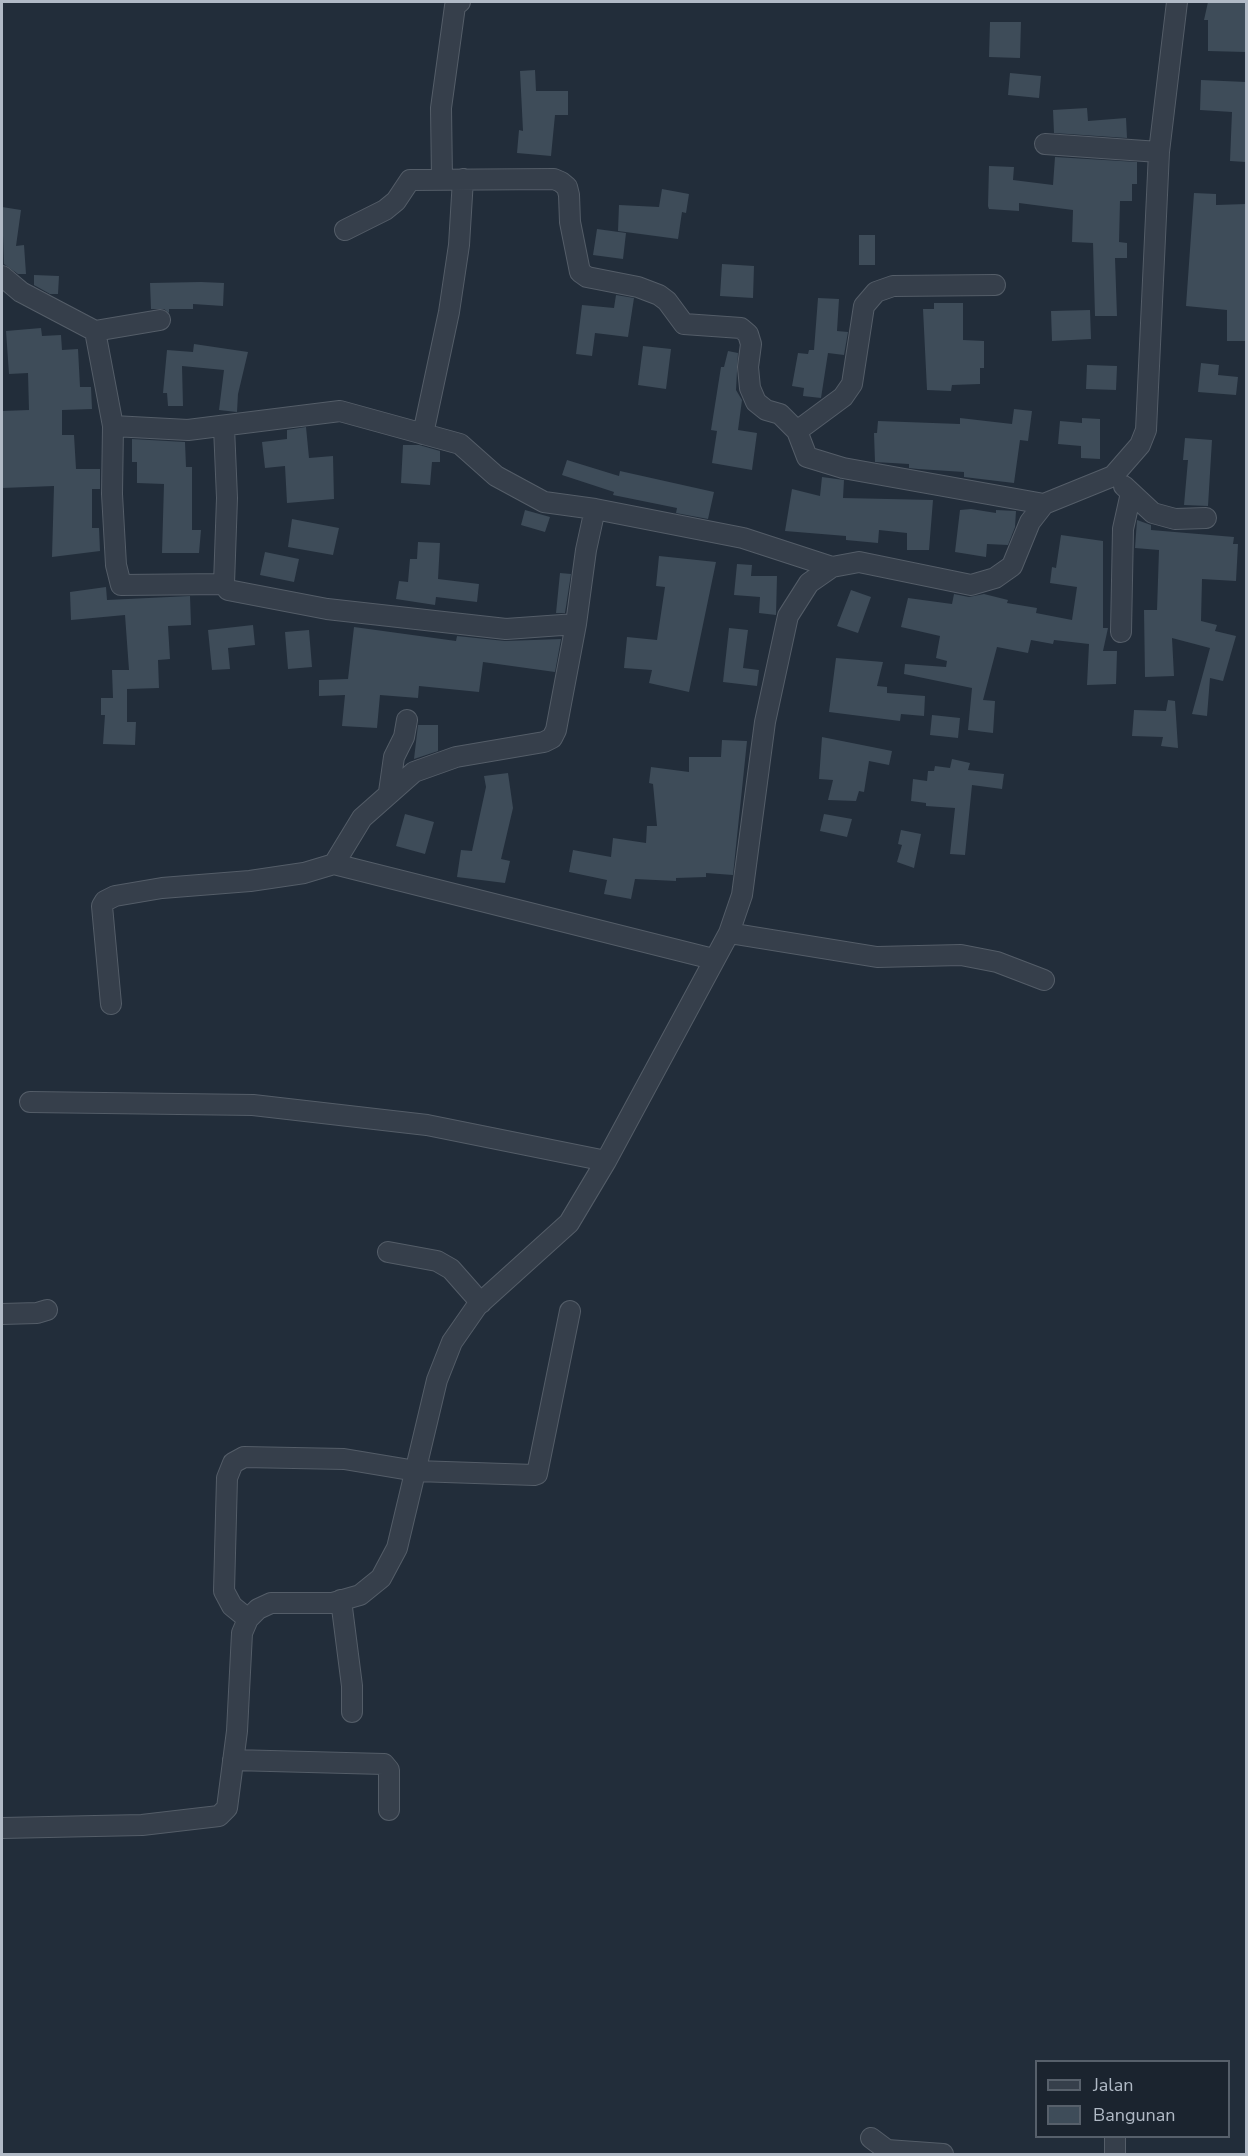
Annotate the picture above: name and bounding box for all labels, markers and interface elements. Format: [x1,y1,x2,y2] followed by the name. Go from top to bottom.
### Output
[1035,2060,1230,2138] legend
[1093,2073,1133,2097] text: Jalan
[1093,2103,1176,2127] text: Bangunan

